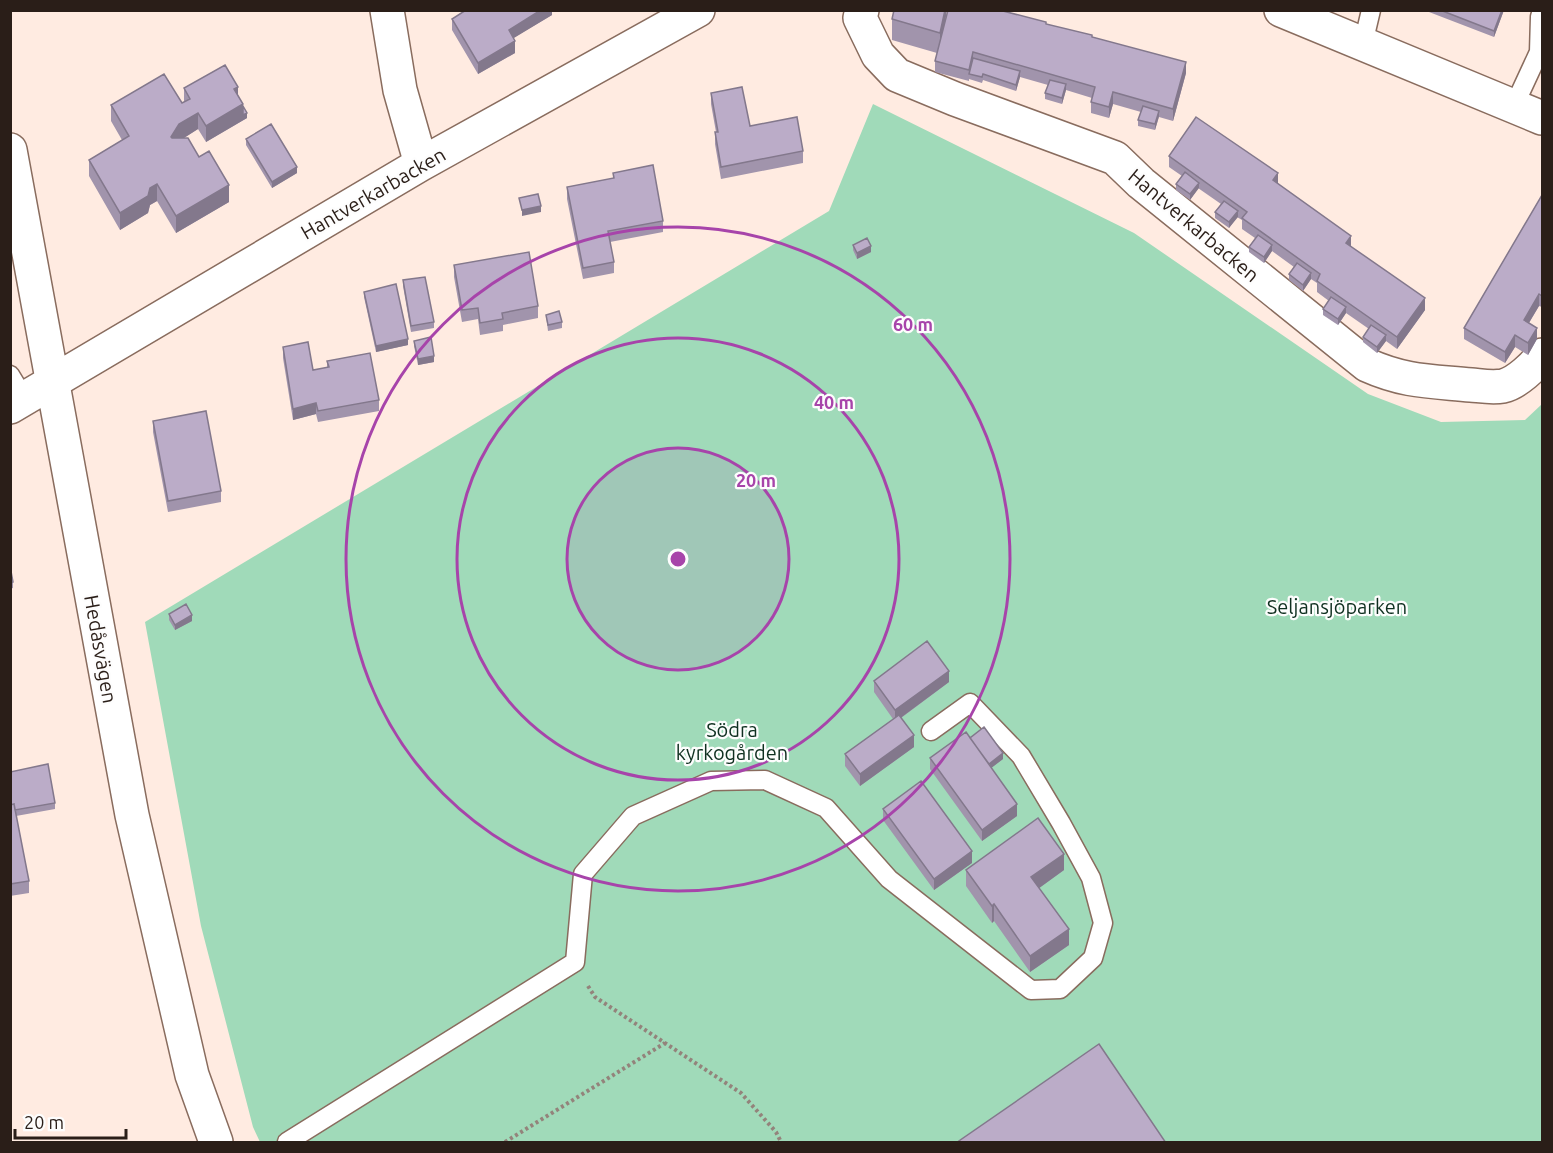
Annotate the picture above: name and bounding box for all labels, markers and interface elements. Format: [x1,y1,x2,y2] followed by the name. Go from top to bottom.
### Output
[297,142,449,244] street label: Hantverkarbacken
[1124,164,1264,286] street label: Hantverkarbacken
[893,314,933,334] text: 60 m
[814,392,854,412] text: 40 m
[736,470,776,490] text: 20 m
[668,549,688,569] centre of rings
[80,593,122,705] street label: Hedåsvägen
[1267,595,1407,618] park label: Seljansjöparken
[676,718,788,764] park label: Södra kyrkogården
[15,1102,126,1140] scale bar
[24,1112,64,1132] text: 20 m

